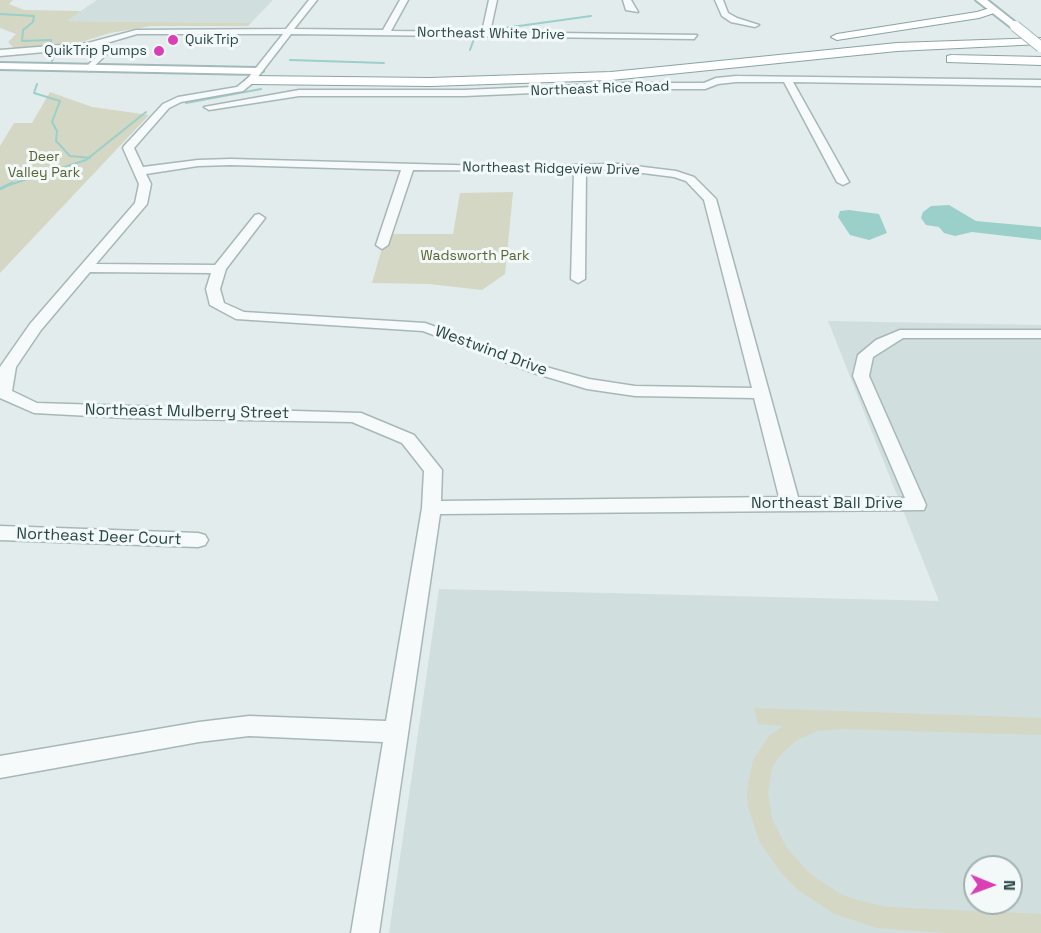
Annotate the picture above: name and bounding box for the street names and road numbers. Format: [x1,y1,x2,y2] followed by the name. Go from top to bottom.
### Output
[417,24,565,44] street label: Northeast White Drive
[530,78,670,100] street label: Northeast Rice Road
[462,159,640,179] street label: Northeast Ridgeview Drive
[432,322,550,380] street label: Westwind Drive
[85,401,289,423] street label: Northeast Mulberry Street
[751,494,903,514] street label: Northeast Ball Drive
[16,525,182,549] street label: Northeast Deer Court

